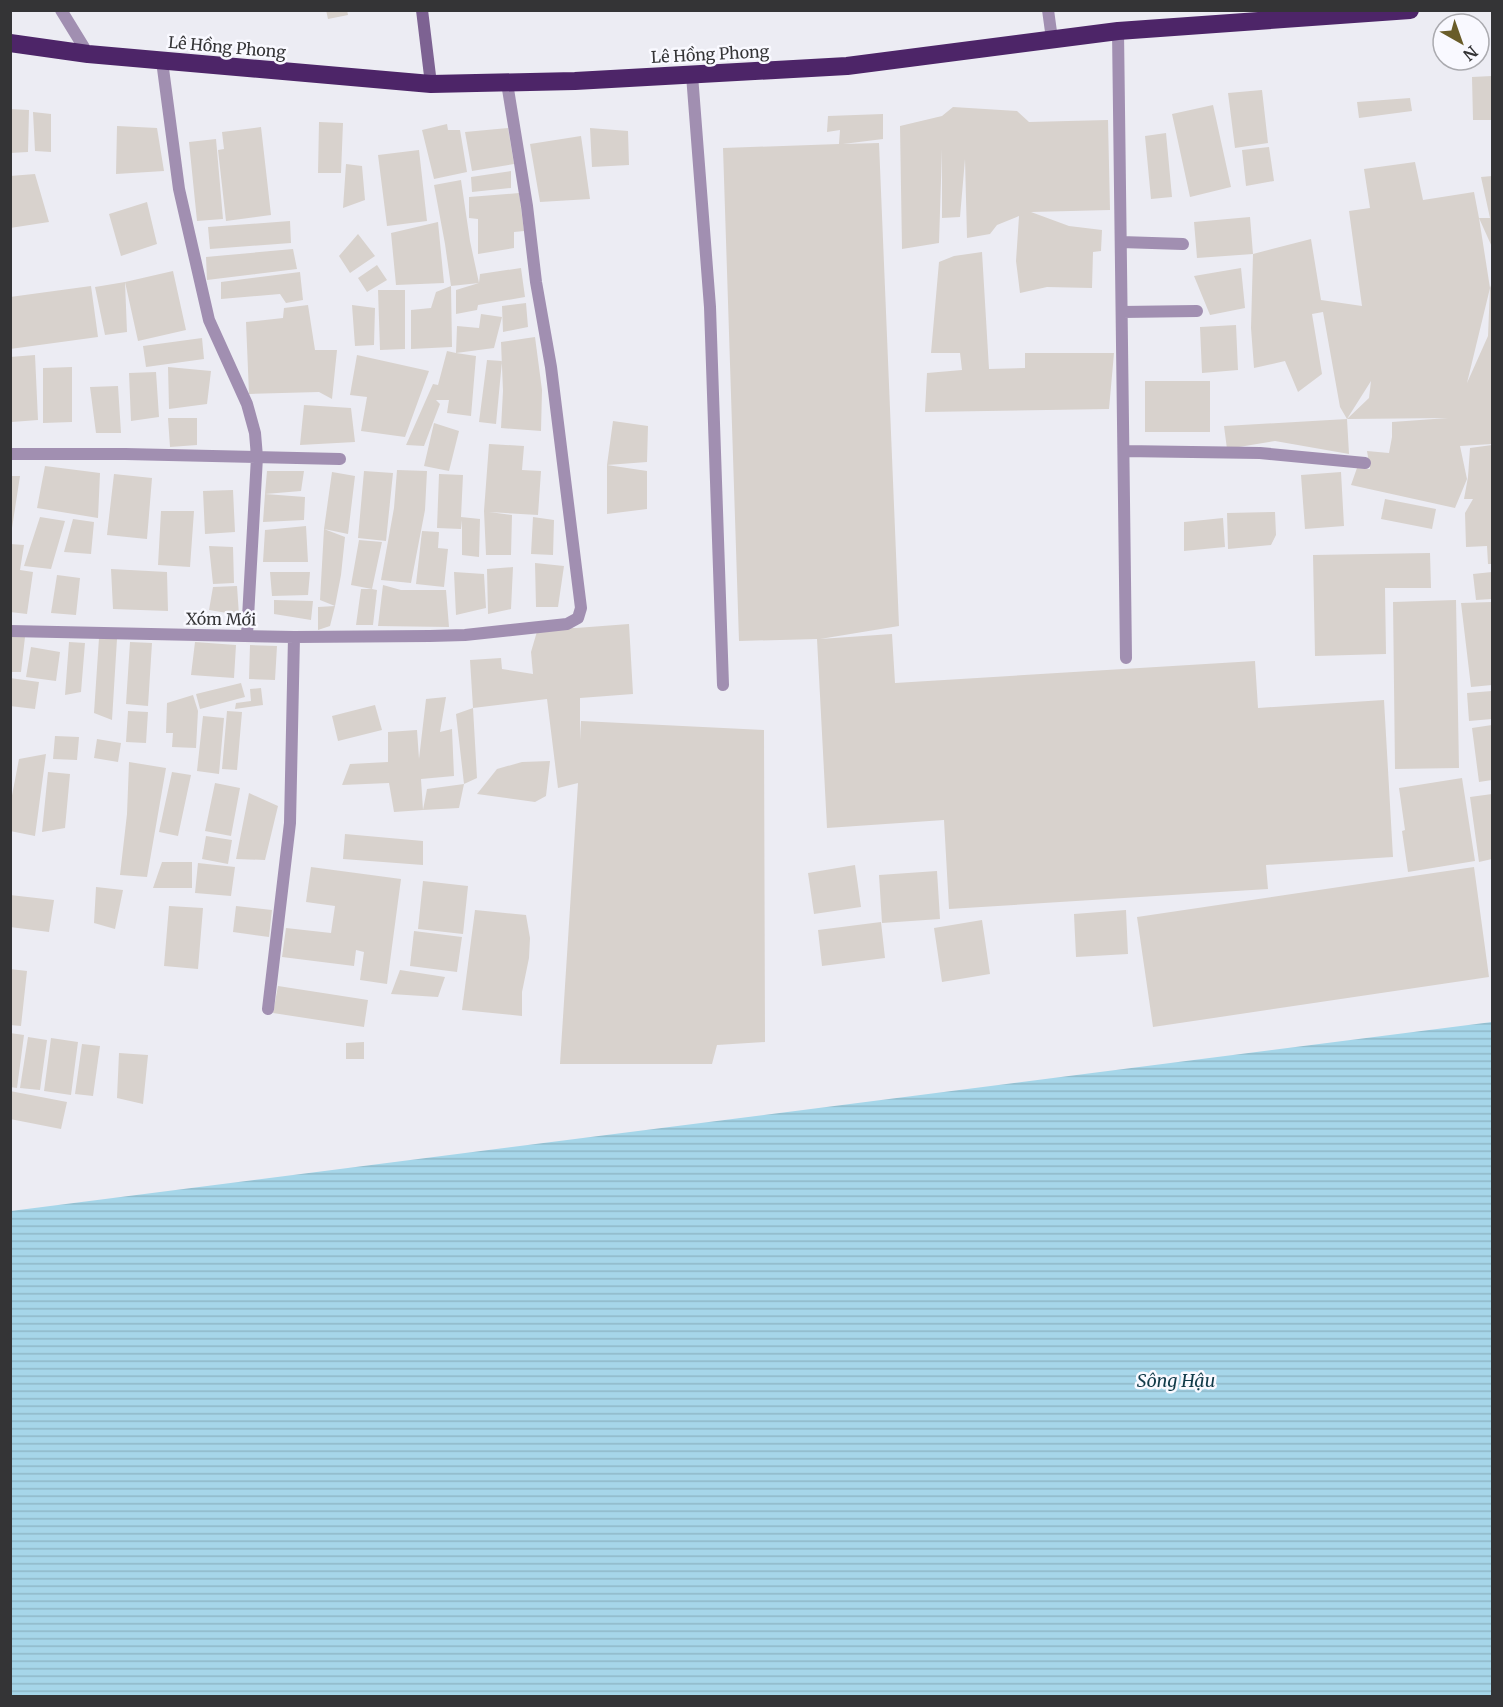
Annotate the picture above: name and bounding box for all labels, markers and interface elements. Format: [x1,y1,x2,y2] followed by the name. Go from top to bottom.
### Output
[1431,12,1491,72] north arrow
[167,32,287,62] street label: Lê Hồng Phong
[650,41,770,67] street label: Lê Hồng Phong
[1459,42,1482,65] text: N
[186,608,256,630] street label: Xóm Mới
[1137,1369,1215,1392] water label: Sông Hậu

